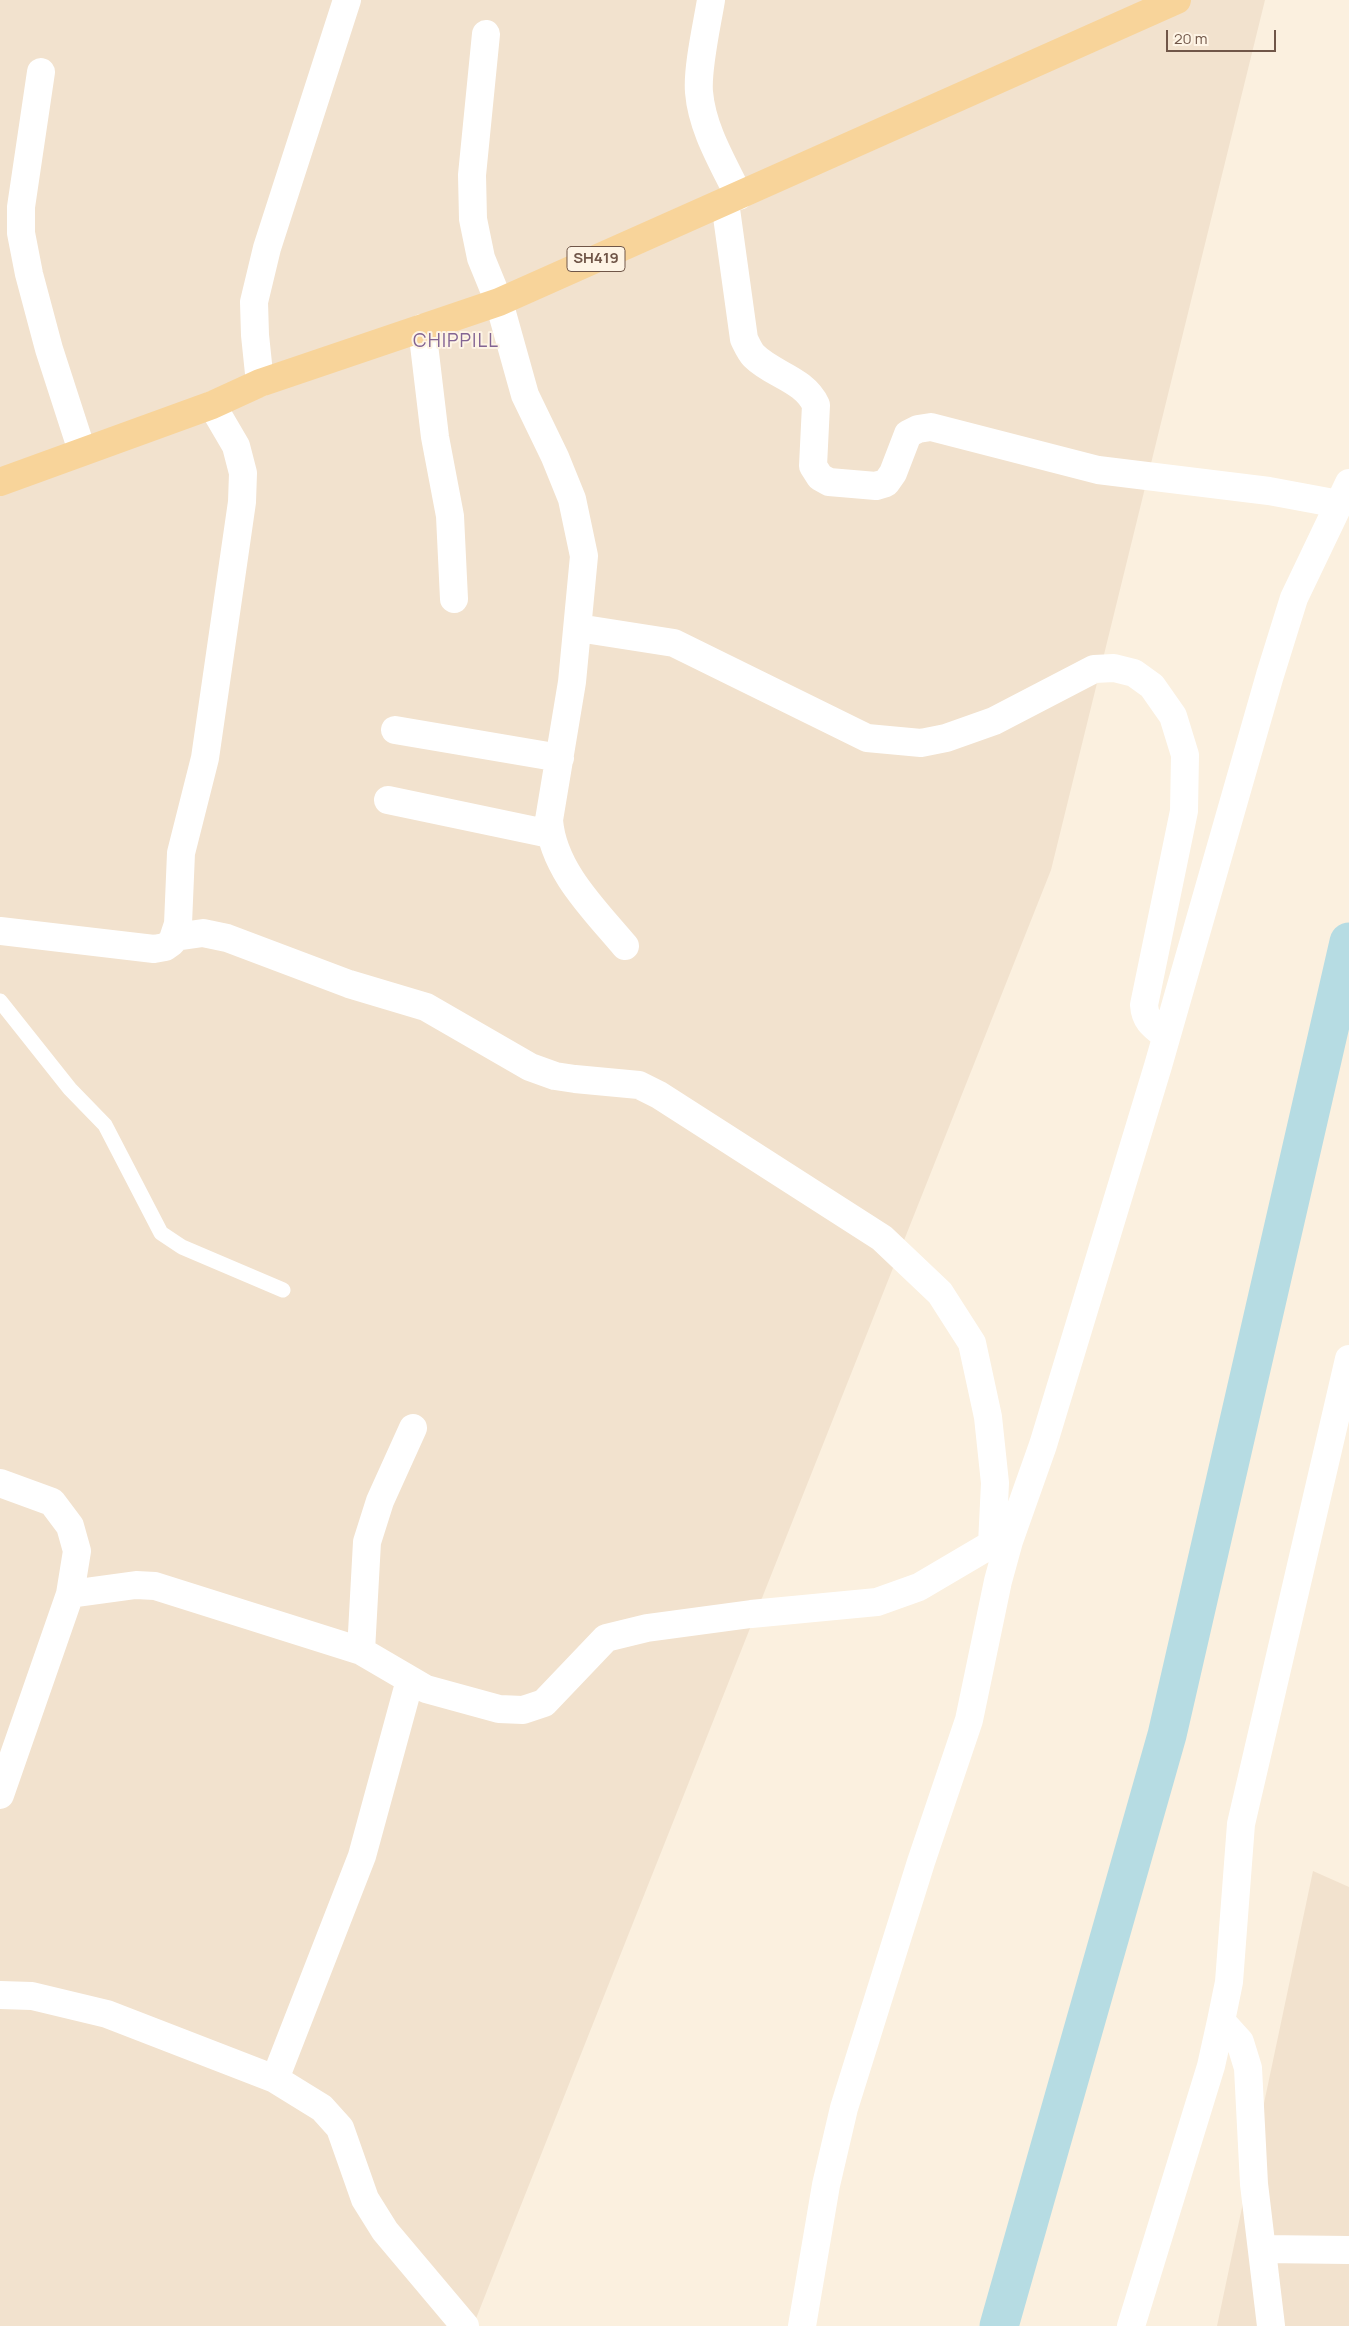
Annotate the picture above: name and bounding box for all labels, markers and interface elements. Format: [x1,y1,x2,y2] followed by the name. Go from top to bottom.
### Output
[1169,20,1279,52] scale bar
[1174,28,1207,49] text: 20 m
[567,246,625,272] road number: SH419
[412,331,500,353] district label: CHIPPILL

